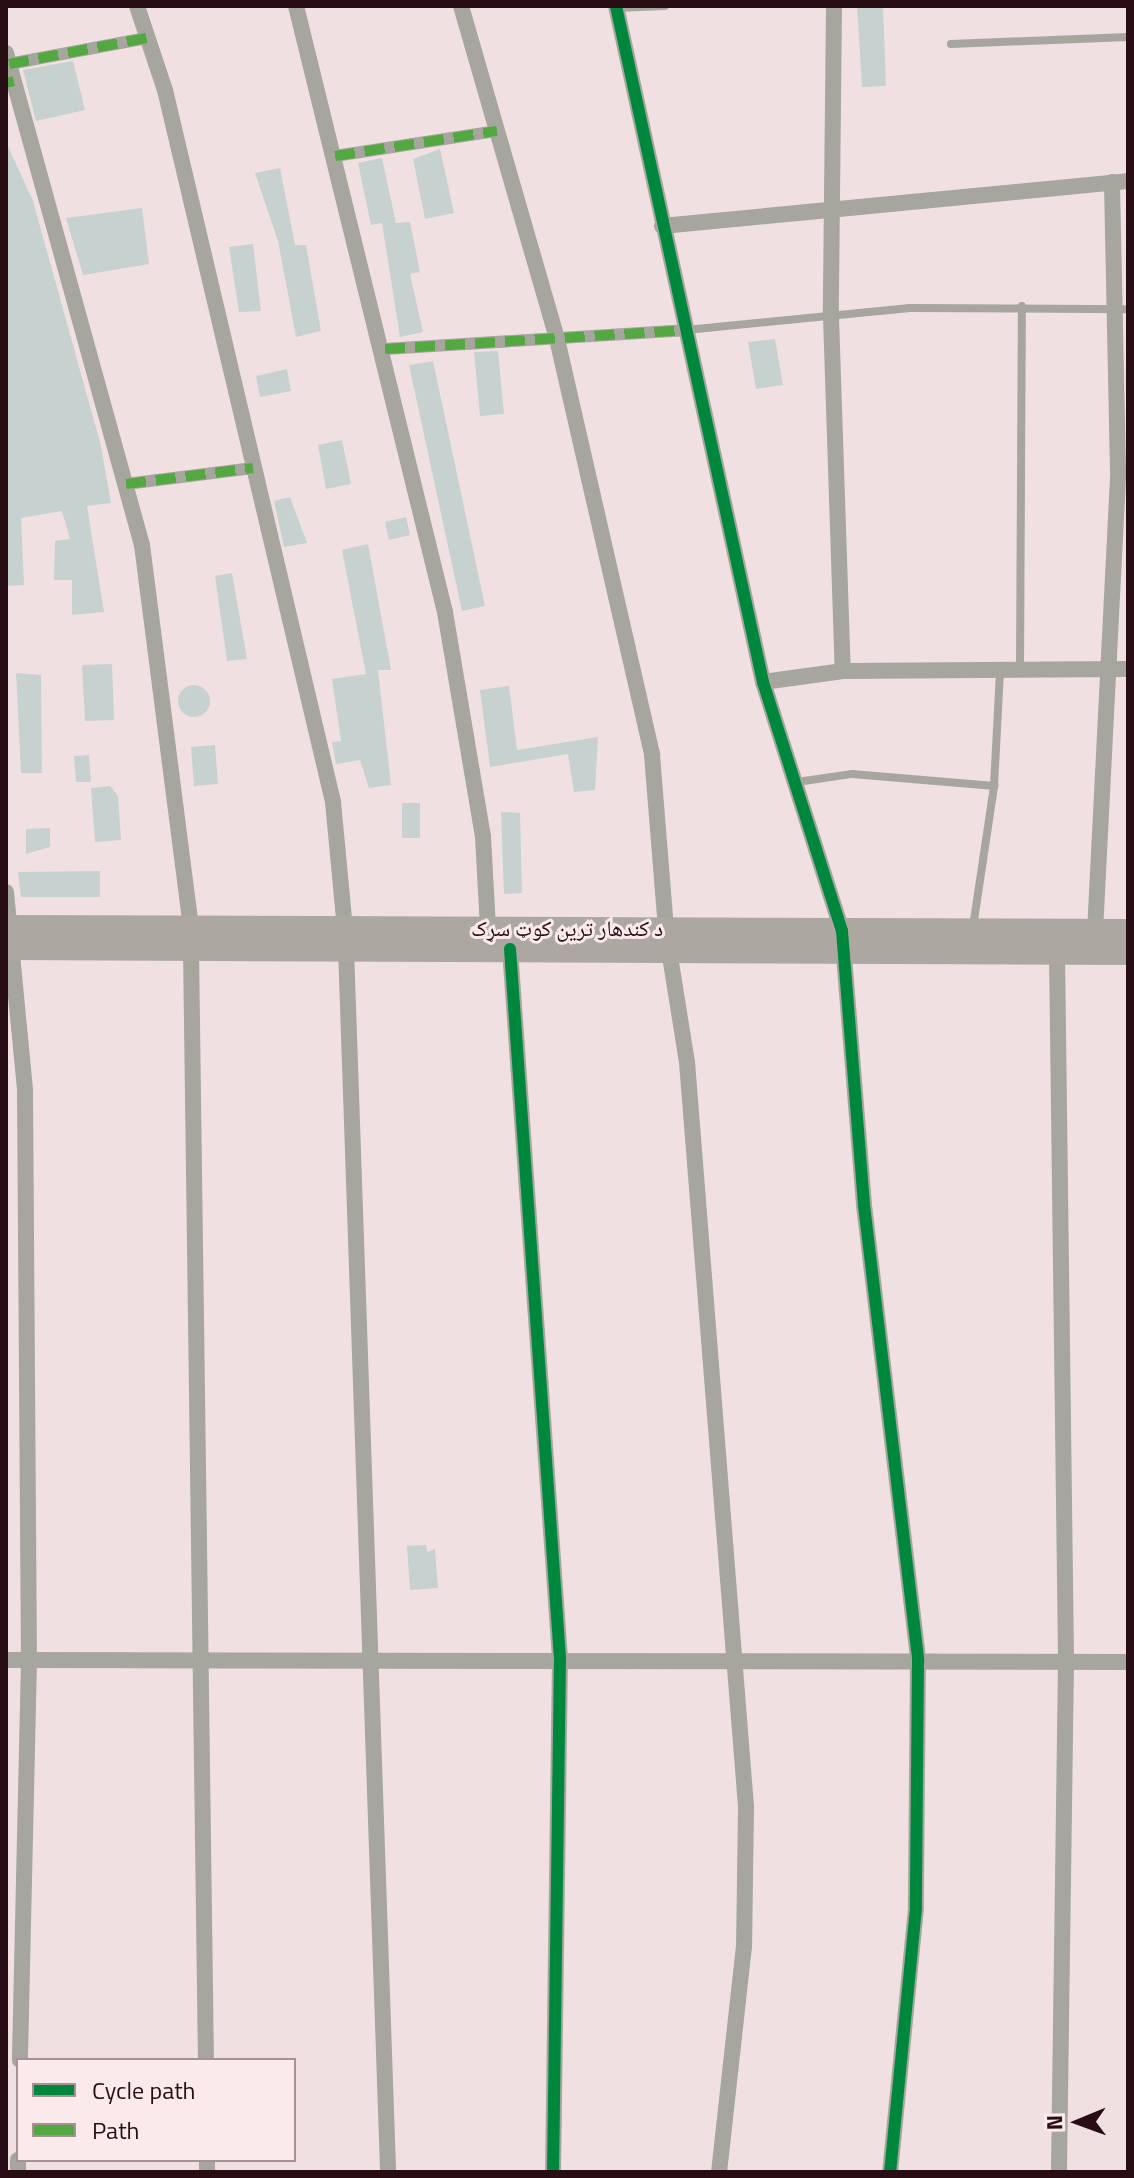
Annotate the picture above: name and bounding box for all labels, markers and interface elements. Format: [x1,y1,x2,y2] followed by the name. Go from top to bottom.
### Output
[471,916,663,942] street label: د کندهار ترين کوټ سړک
[16,2058,296,2162] legend
[92,2072,195,2108] text: Cycle path
[1038,2082,1118,2162] north arrow
[92,2112,139,2148] text: Path
[1037,2114,1071,2130] text: N

